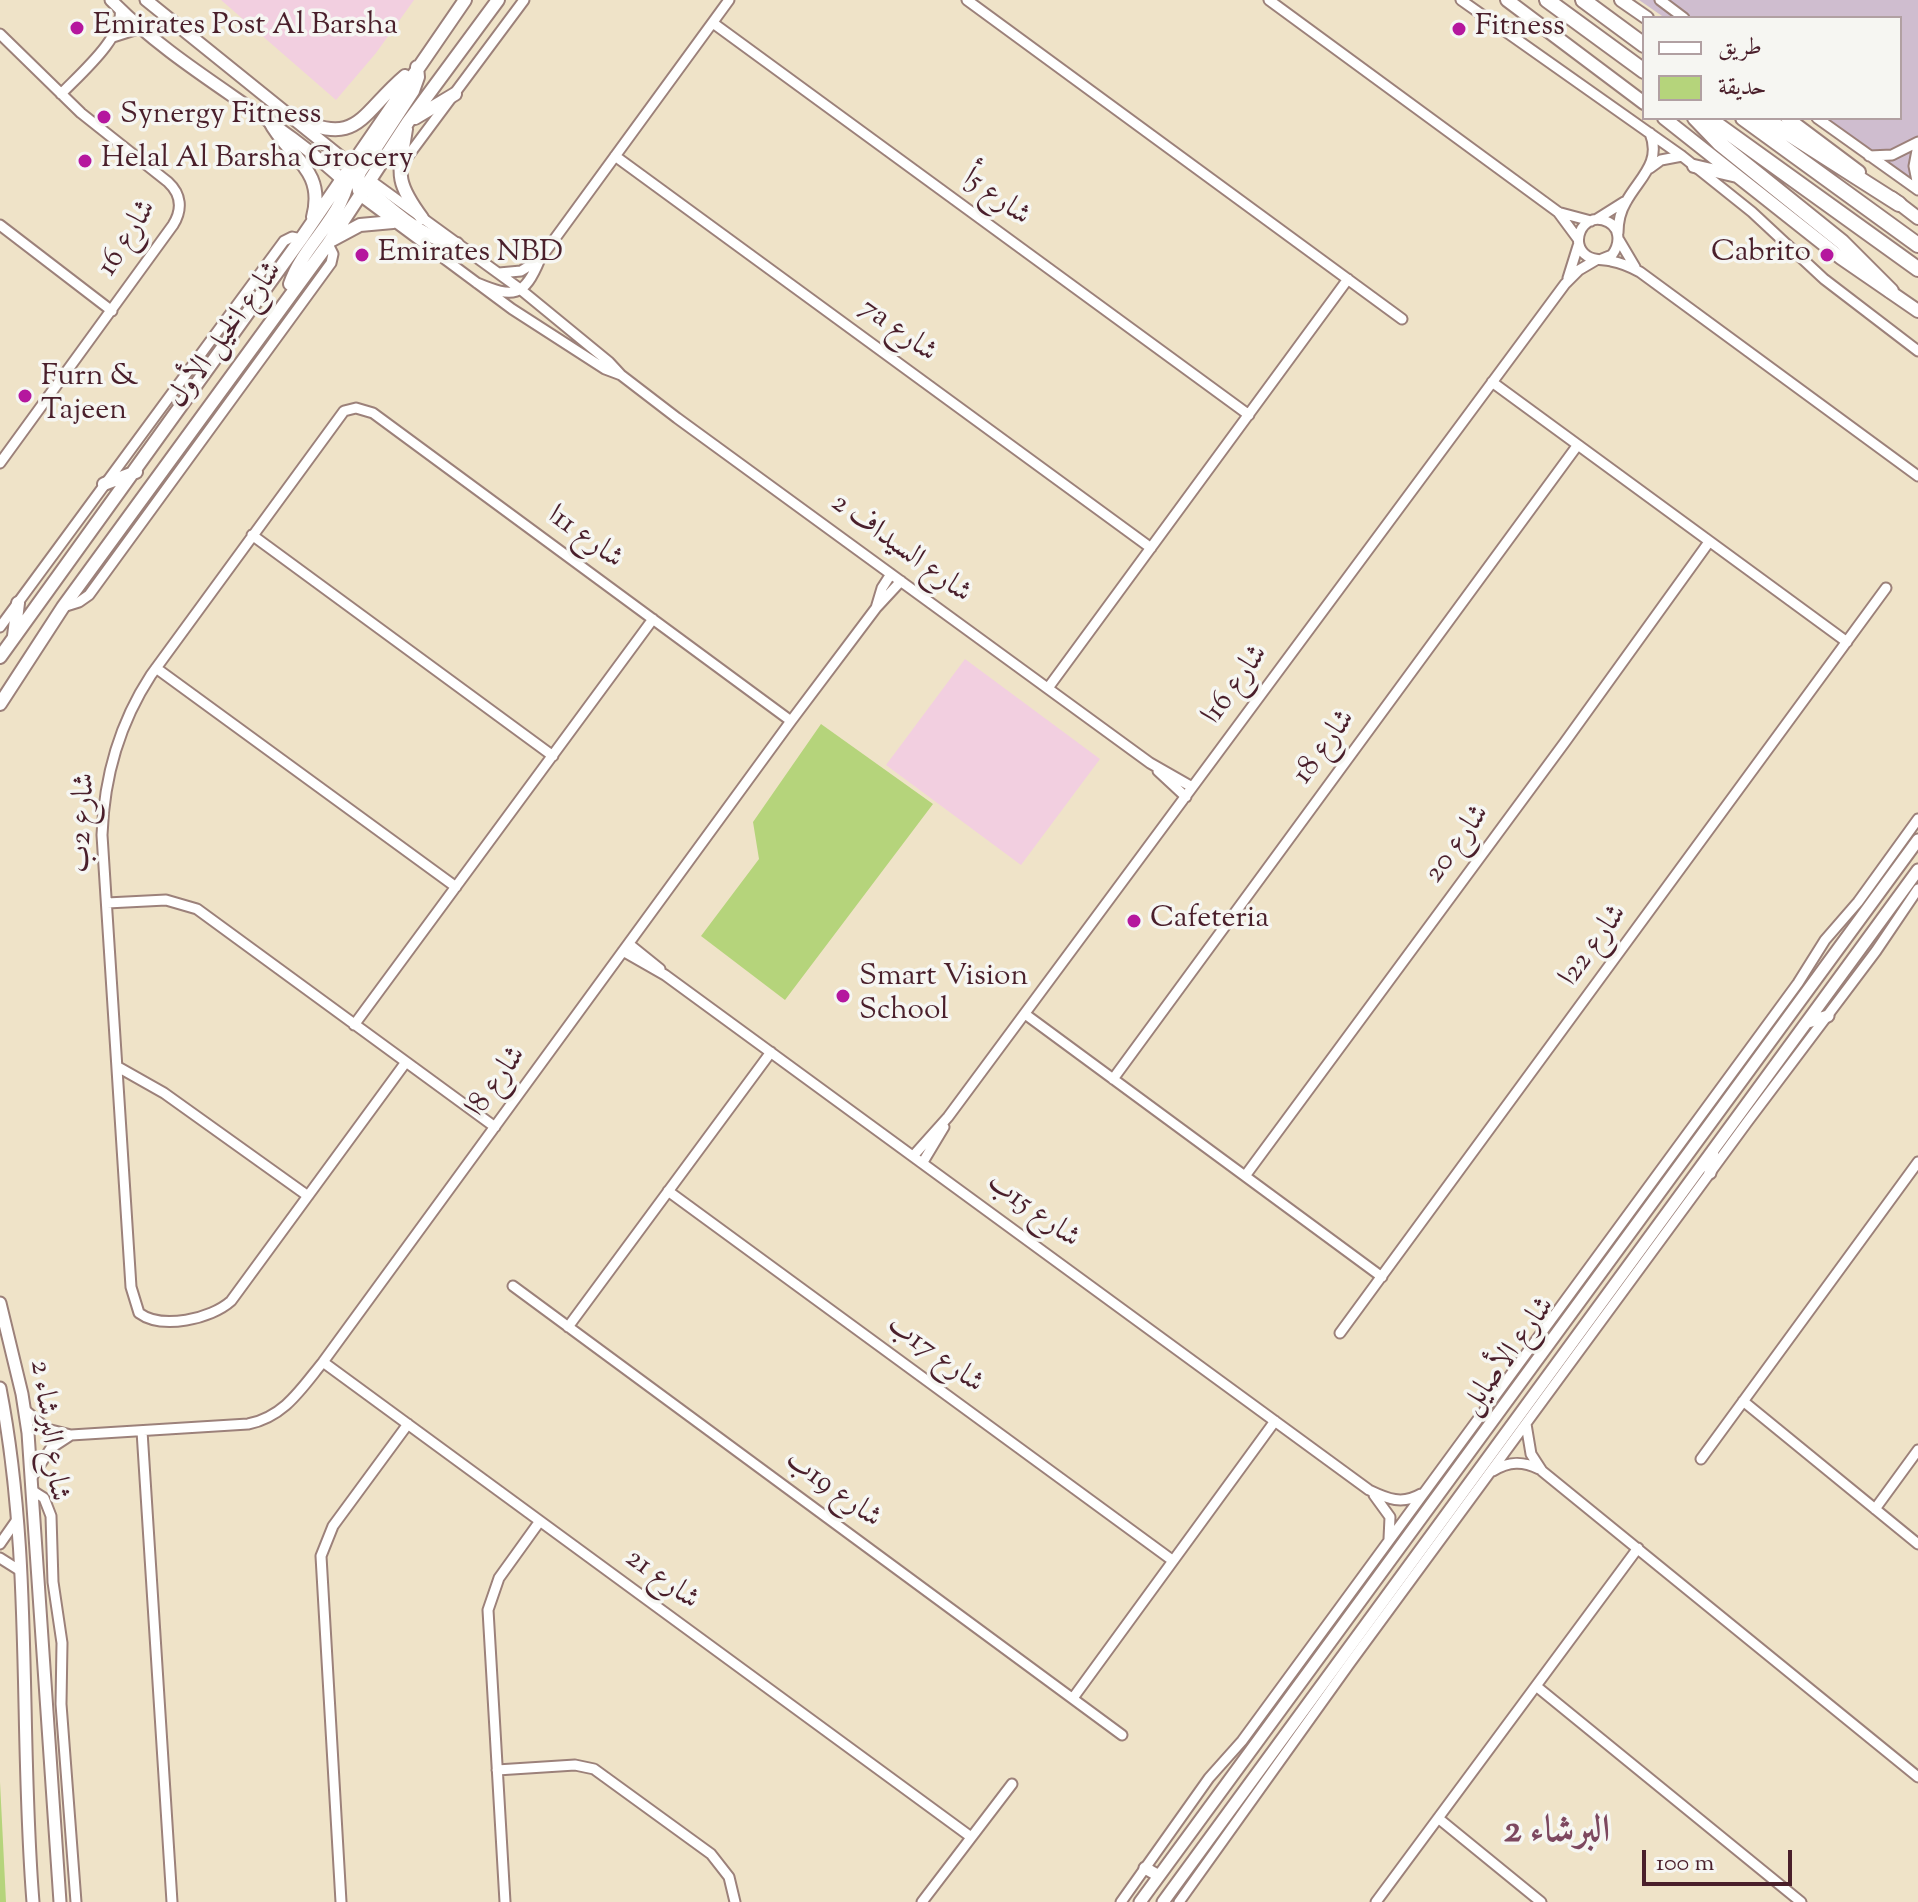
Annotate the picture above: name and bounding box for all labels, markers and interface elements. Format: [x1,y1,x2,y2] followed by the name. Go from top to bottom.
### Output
[93,10,398,46] place label: Emirates Post Al Barsha
[1475,11,1565,47] place label: Fitness
[1642,16,1902,120] legend
[68,19,86,37] marker: Emirates Post Al Barsha
[1450,20,1468,38] marker: Fitness
[1718,31,1762,65] text: طريق
[1718,71,1767,105] text: حديقة
[120,99,321,135] place label: Synergy Fitness
[95,108,113,126] marker: Synergy Fitness
[101,143,414,179] place label: Helal Al Barsha Grocery
[76,152,94,170] marker: Helal Al Barsha Grocery
[954,162,1036,236] street label: شارع 5أ
[92,194,166,284] street label: شارع 16
[378,237,563,273] place label: Emirates NBD
[1711,237,1811,273] place label: Cabrito
[353,246,371,264] marker: Emirates NBD
[1818,246,1836,264] marker: Cabrito
[162,256,292,416] street label: شارع الخيل الأول
[851,292,943,372] street label: 7a شارع
[41,361,138,432] place label: Furn & Tajeen
[16,387,34,405] marker: Furn & Tajeen
[823,487,977,613] street label: شارع السيداف 2
[539,499,629,579] street label: شارع 11ا
[1196,639,1278,733] street label: شارع 16ا
[1287,704,1365,792] street label: شارع 18
[64,772,106,874] street label: شارع 2ب
[1418,799,1500,891] street label: شارع 20
[1553,899,1637,995] street label: شارع 22ا
[1150,903,1269,939] place label: Cafeteria
[1125,912,1143,930] marker: Cafeteria
[859,961,1028,1032] place label: Smart Vision School
[834,987,852,1005] marker: Smart Vision School
[460,1040,536,1126] street label: شارع 8ا
[978,1166,1086,1258] street label: شارع 15ب
[1455,1291,1565,1423] street label: شارع الأصايل
[878,1309,990,1403] street label: شارع 17ب
[19,1358,75,1504] street label: شارع البرشاء 2
[777,1444,887,1538] street label: شارع 19ب
[617,1542,705,1620] street label: شارع 21
[1504,1812,1610,1858] district label: البرشاء 2
[1646,1834,1796,1884] scale bar
[1656,1847,1714,1881] text: 100 m

